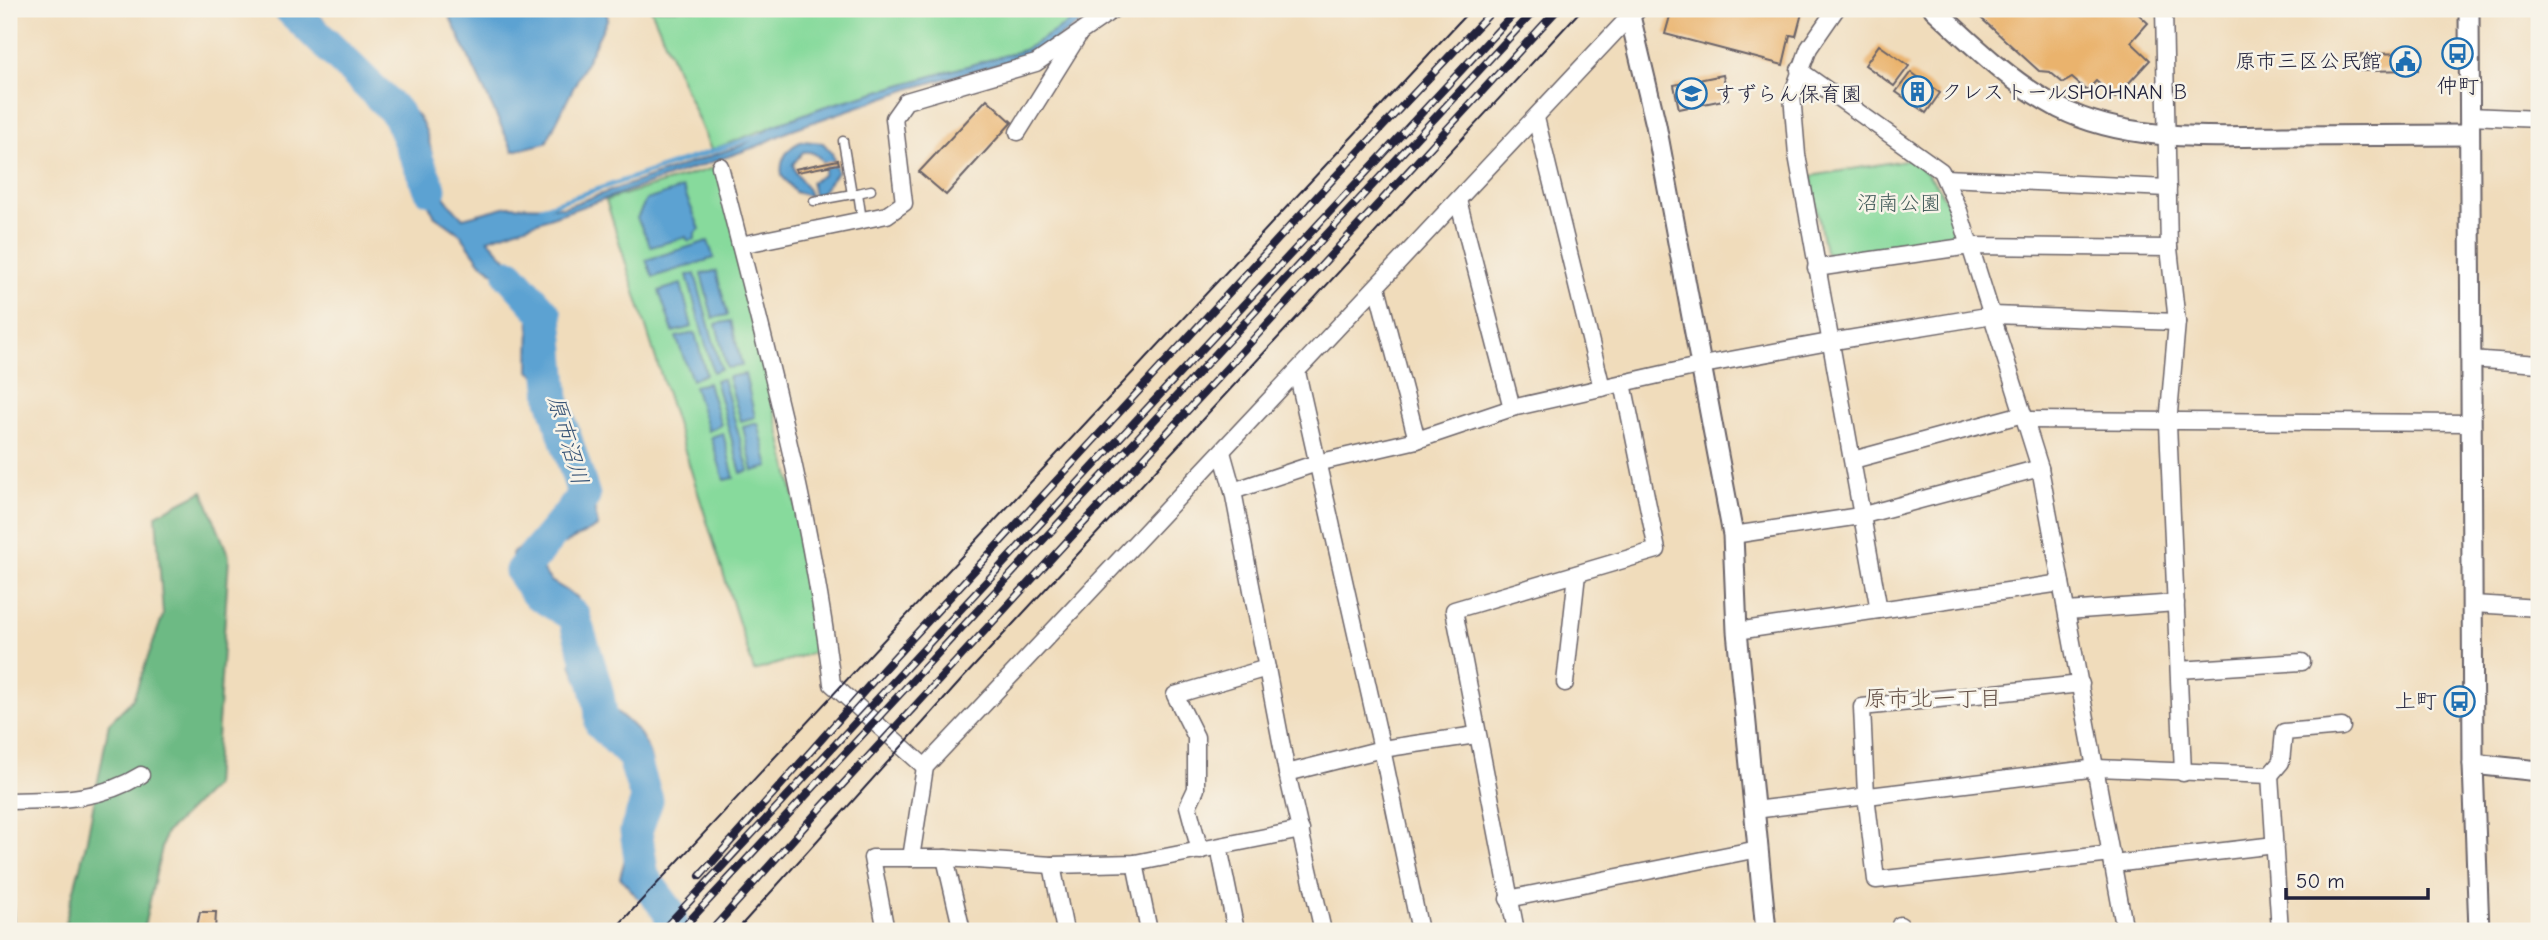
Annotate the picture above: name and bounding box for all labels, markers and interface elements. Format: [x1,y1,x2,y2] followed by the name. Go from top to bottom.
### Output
[2441,37,2475,71] bus stop icon: 仲町
[2388,44,2422,78] public building icon: 原市三区公民館
[2235,49,2382,73] place label: 原市三区公民館
[2437,74,2479,98] place label: 仲町
[1901,75,1935,109] building icon: クレストールSHOHNAN Ｂ
[1675,77,1709,111] school or university icon: すずらん保育園
[1941,80,2191,104] place label: クレストールSHOHNAN Ｂ
[1715,82,1862,106] place label: すずらん保育園
[1857,191,1941,215] park label: 沼南公園
[542,392,594,488] water label: 原市沼川
[2443,684,2477,718] bus stop icon: 上町
[1864,685,2002,712] district label: 原市北一丁目
[2395,689,2437,713] place label: 上町
[2286,856,2427,900] scale bar
[2296,869,2345,893] text: 50 m

